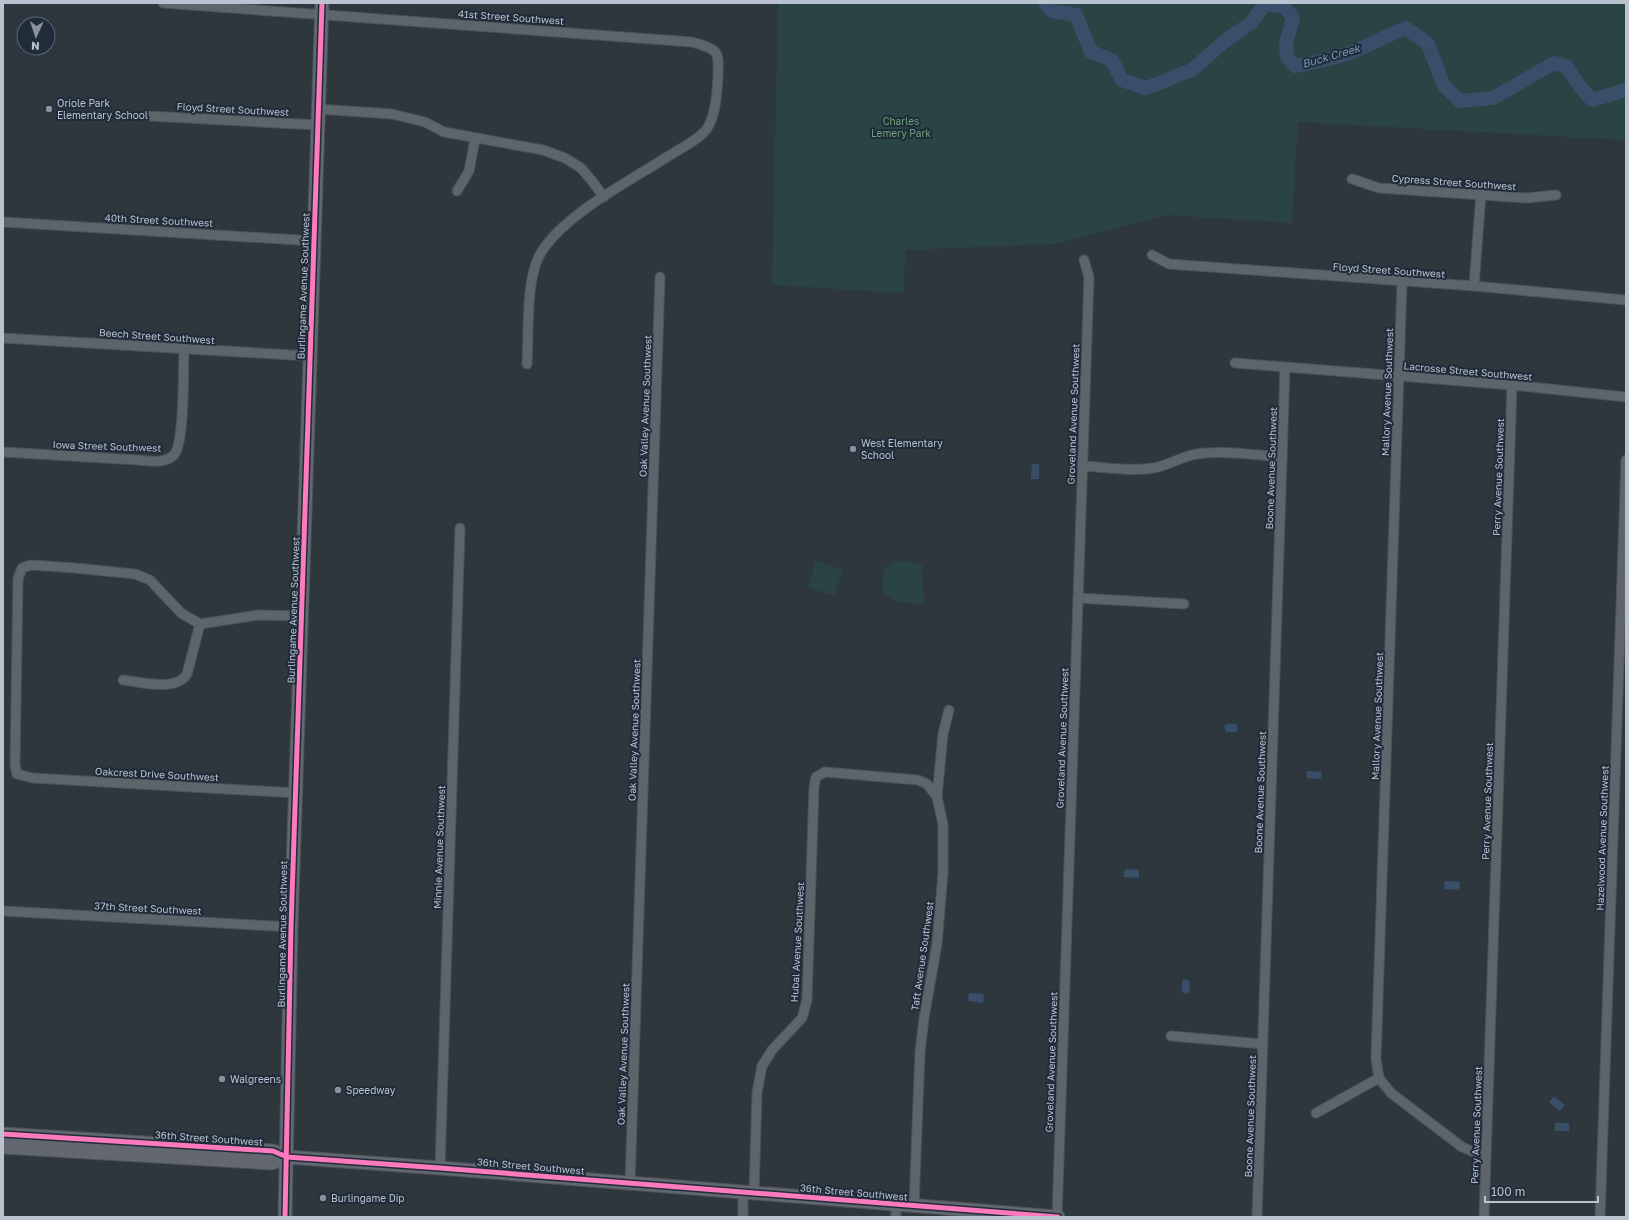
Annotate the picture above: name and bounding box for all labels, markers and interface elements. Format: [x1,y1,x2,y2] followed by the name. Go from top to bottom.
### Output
[457,7,565,27] street label: 41st Street Southwest
[16,16,56,56] north arrow
[31,40,40,53] text: N
[1300,41,1363,70] water label: Buck Creek
[57,97,148,121] place label: Oriole Park Elementary School
[176,100,290,118] street label: Floyd Street Southwest
[44,104,54,114] marker: Oriole Park Elementary School
[871,115,931,139] park label: Charles Lemery Park
[1391,172,1517,192] street label: Cypress Street Southwest
[104,211,214,229] street label: 40th Street Southwest
[294,212,312,360] street label: Burlingame Avenue Southwest
[1332,260,1446,280] street label: Floyd Street Southwest
[99,326,215,346] street label: Beech Street Southwest
[1379,328,1395,456] street label: Mallory Avenue Southwest
[637,335,653,477] street label: Oak Valley Avenue Southwest
[1065,343,1081,485] street label: Groveland Avenue Southwest
[1403,359,1533,383] street label: Lacrosse Street Southwest
[1263,407,1279,529] street label: Boone Avenue Southwest
[1490,418,1506,536] street label: Perry Avenue Southwest
[861,437,943,461] place label: West Elementary School
[52,438,162,454] street label: Iowa Street Southwest
[848,444,858,454] marker: West Elementary School
[284,536,302,684] street label: Burlingame Avenue Southwest
[1369,652,1385,780] street label: Mallory Avenue Southwest
[626,659,642,801] street label: Oak Valley Avenue Southwest
[1054,667,1070,809] street label: Groveland Avenue Southwest
[1252,731,1268,853] street label: Boone Avenue Southwest
[1479,742,1495,860] street label: Perry Avenue Southwest
[95,765,219,783] street label: Oakcrest Drive Southwest
[1593,765,1611,911] street label: Hazelwood Avenue Southwest
[431,785,447,909] street label: Minnie Avenue Southwest
[275,860,289,1008] street label: Burlingame Avenue Southwest
[788,881,806,1003] street label: Hubal Avenue Southwest
[94,899,202,917] street label: 37th Street Southwest
[908,900,936,1012] street label: Taft Avenue Southwest
[615,983,631,1125] street label: Oak Valley Avenue Southwest
[1043,991,1059,1133] street label: Groveland Avenue Southwest
[1242,1055,1258,1177] street label: Boone Avenue Southwest
[1468,1066,1484,1184] street label: Perry Avenue Southwest
[230,1073,281,1085] place label: Walgreens
[217,1074,227,1084] marker: Walgreens
[346,1084,396,1096] place label: Speedway
[333,1085,343,1095] marker: Speedway
[155,1128,263,1148] street label: 36th Street Southwest
[477,1155,585,1177] street label: 36th Street Southwest
[1485,1178,1598,1204] scale bar
[800,1181,908,1203] street label: 36th Street Southwest
[1491,1184,1525,1199] text: 100 m
[331,1192,404,1204] place label: Burlingame Dip
[318,1193,328,1203] marker: Burlingame Dip

